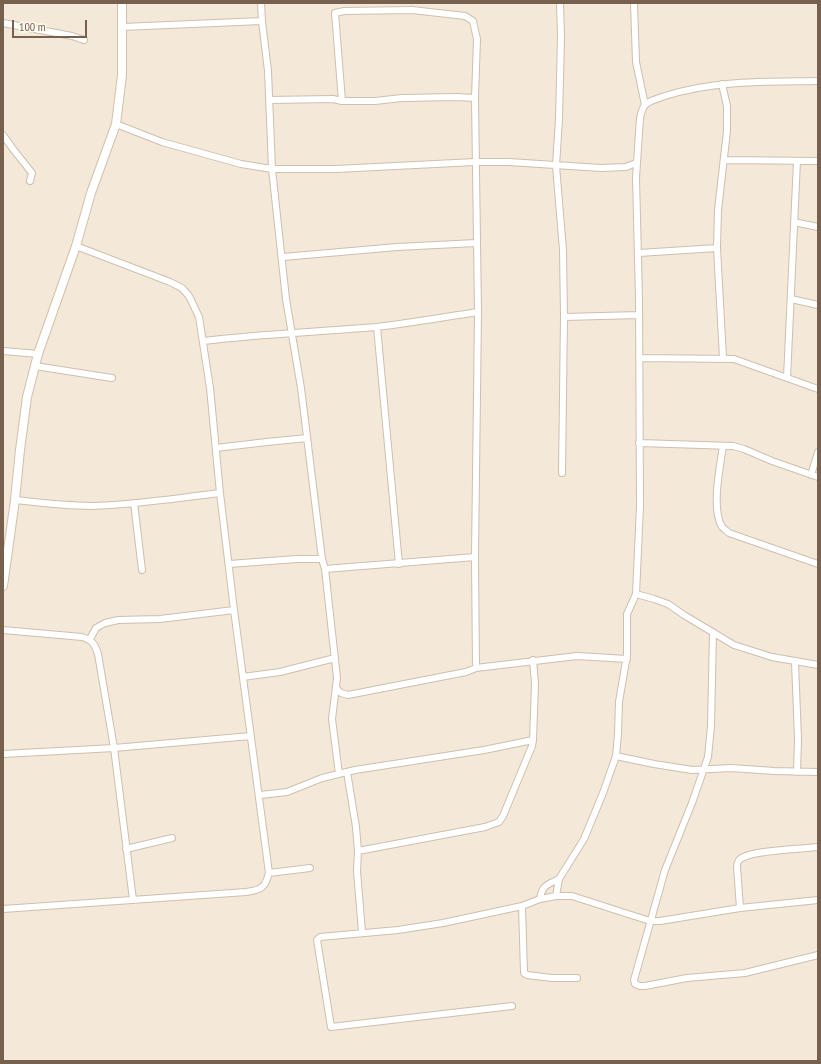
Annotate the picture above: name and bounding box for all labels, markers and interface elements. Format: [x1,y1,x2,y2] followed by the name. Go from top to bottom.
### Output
[14,12,89,38] scale bar
[19,19,46,34] text: 100 m

